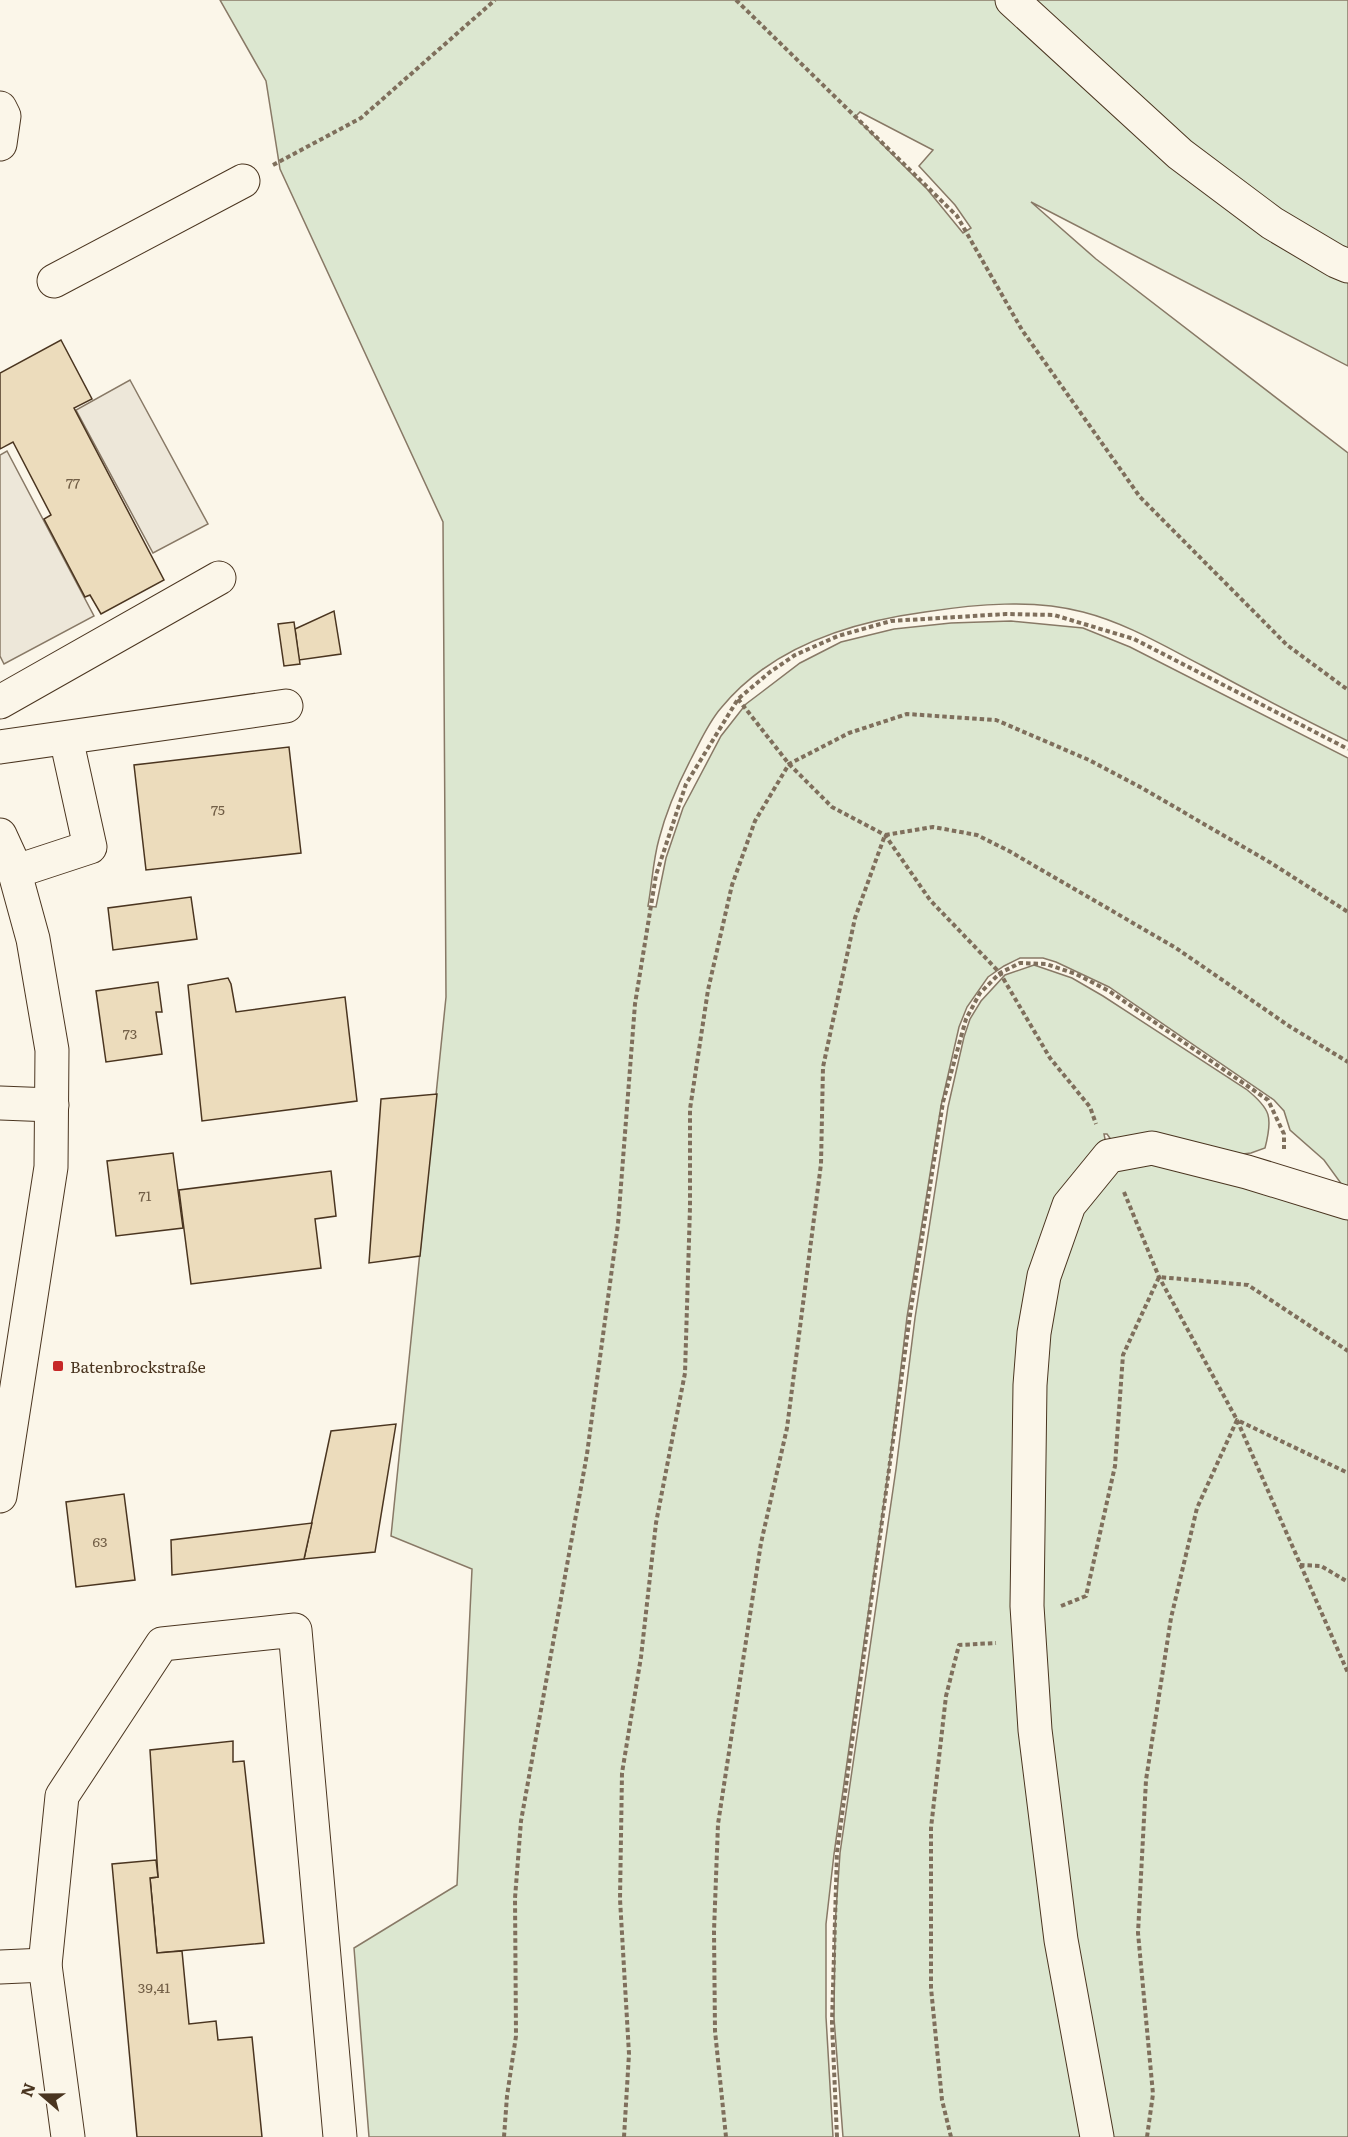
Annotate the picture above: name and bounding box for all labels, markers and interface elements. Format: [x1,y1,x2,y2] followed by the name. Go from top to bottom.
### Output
[66,472,80,492] house number: 77
[211,799,225,819] house number: 75
[123,1023,137,1043] house number: 73
[139,1185,152,1205] house number: 71
[70,1354,206,1378] place label: Batenbrockstraße
[51,1359,65,1373] marker: Batenbrockstraße
[92,1531,108,1551] house number: 63
[138,1977,170,1997] house number: 39,41
[12,2065,72,2125] north arrow
[13,2079,41,2100] text: N

